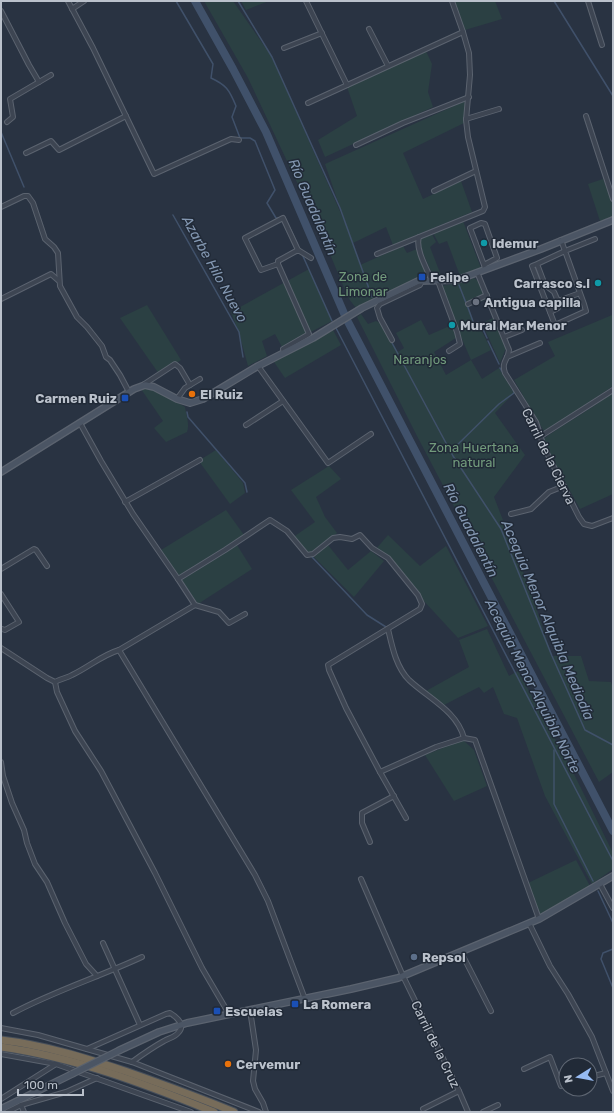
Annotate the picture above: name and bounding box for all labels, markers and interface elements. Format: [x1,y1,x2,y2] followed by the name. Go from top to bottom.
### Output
[284,156,341,258] water label: Río Guadalentín
[178,212,251,325] water label: Azarbe Hilo Nuevo
[492,236,538,251] place label: Idemur
[479,238,489,248] marker: Idemur
[338,269,388,299] park label: Zona de Limonar
[430,270,469,285] place label: Felipe
[417,272,427,282] marker: Felipe
[514,276,590,291] place label: Carrasco s.l
[593,278,603,288] marker: Carrasco s.l
[484,295,581,310] place label: Antigua capilla
[471,297,481,307] marker: Antigua capilla
[460,318,567,333] place label: Mural Mar Menor
[447,320,457,330] marker: Mural Mar Menor
[393,352,447,367] park label: Naranjos
[200,387,243,402] place label: El Ruiz
[187,389,197,399] marker: El Ruiz
[35,391,117,406] place label: Carmen Ruiz
[120,393,130,403] marker: Carmen Ruiz
[519,406,578,507] street label: Carril de la Cierva
[429,440,519,470] park label: Zona Huertana natural
[439,480,502,580] water label: Río Guadalentín
[497,517,597,723] water label: Acequia Menor Alquibla Mediodía
[481,595,584,776] water label: Acequia Menor Alquibla Norte
[422,950,466,965] place label: Repsol
[409,952,419,962] marker: Repsol
[303,997,371,1012] place label: La Romera
[408,998,463,1091] street label: Carril de la Cruz
[290,999,300,1009] marker: La Romera
[225,1004,283,1019] place label: Escuelas
[212,1006,222,1016] marker: Escuelas
[236,1057,300,1072] place label: Cervemur
[558,1057,598,1097] north arrow
[223,1059,233,1069] marker: Cervemur
[18,1071,83,1097] scale bar
[562,1074,576,1084] text: N
[24,1078,58,1092] text: 100 m

